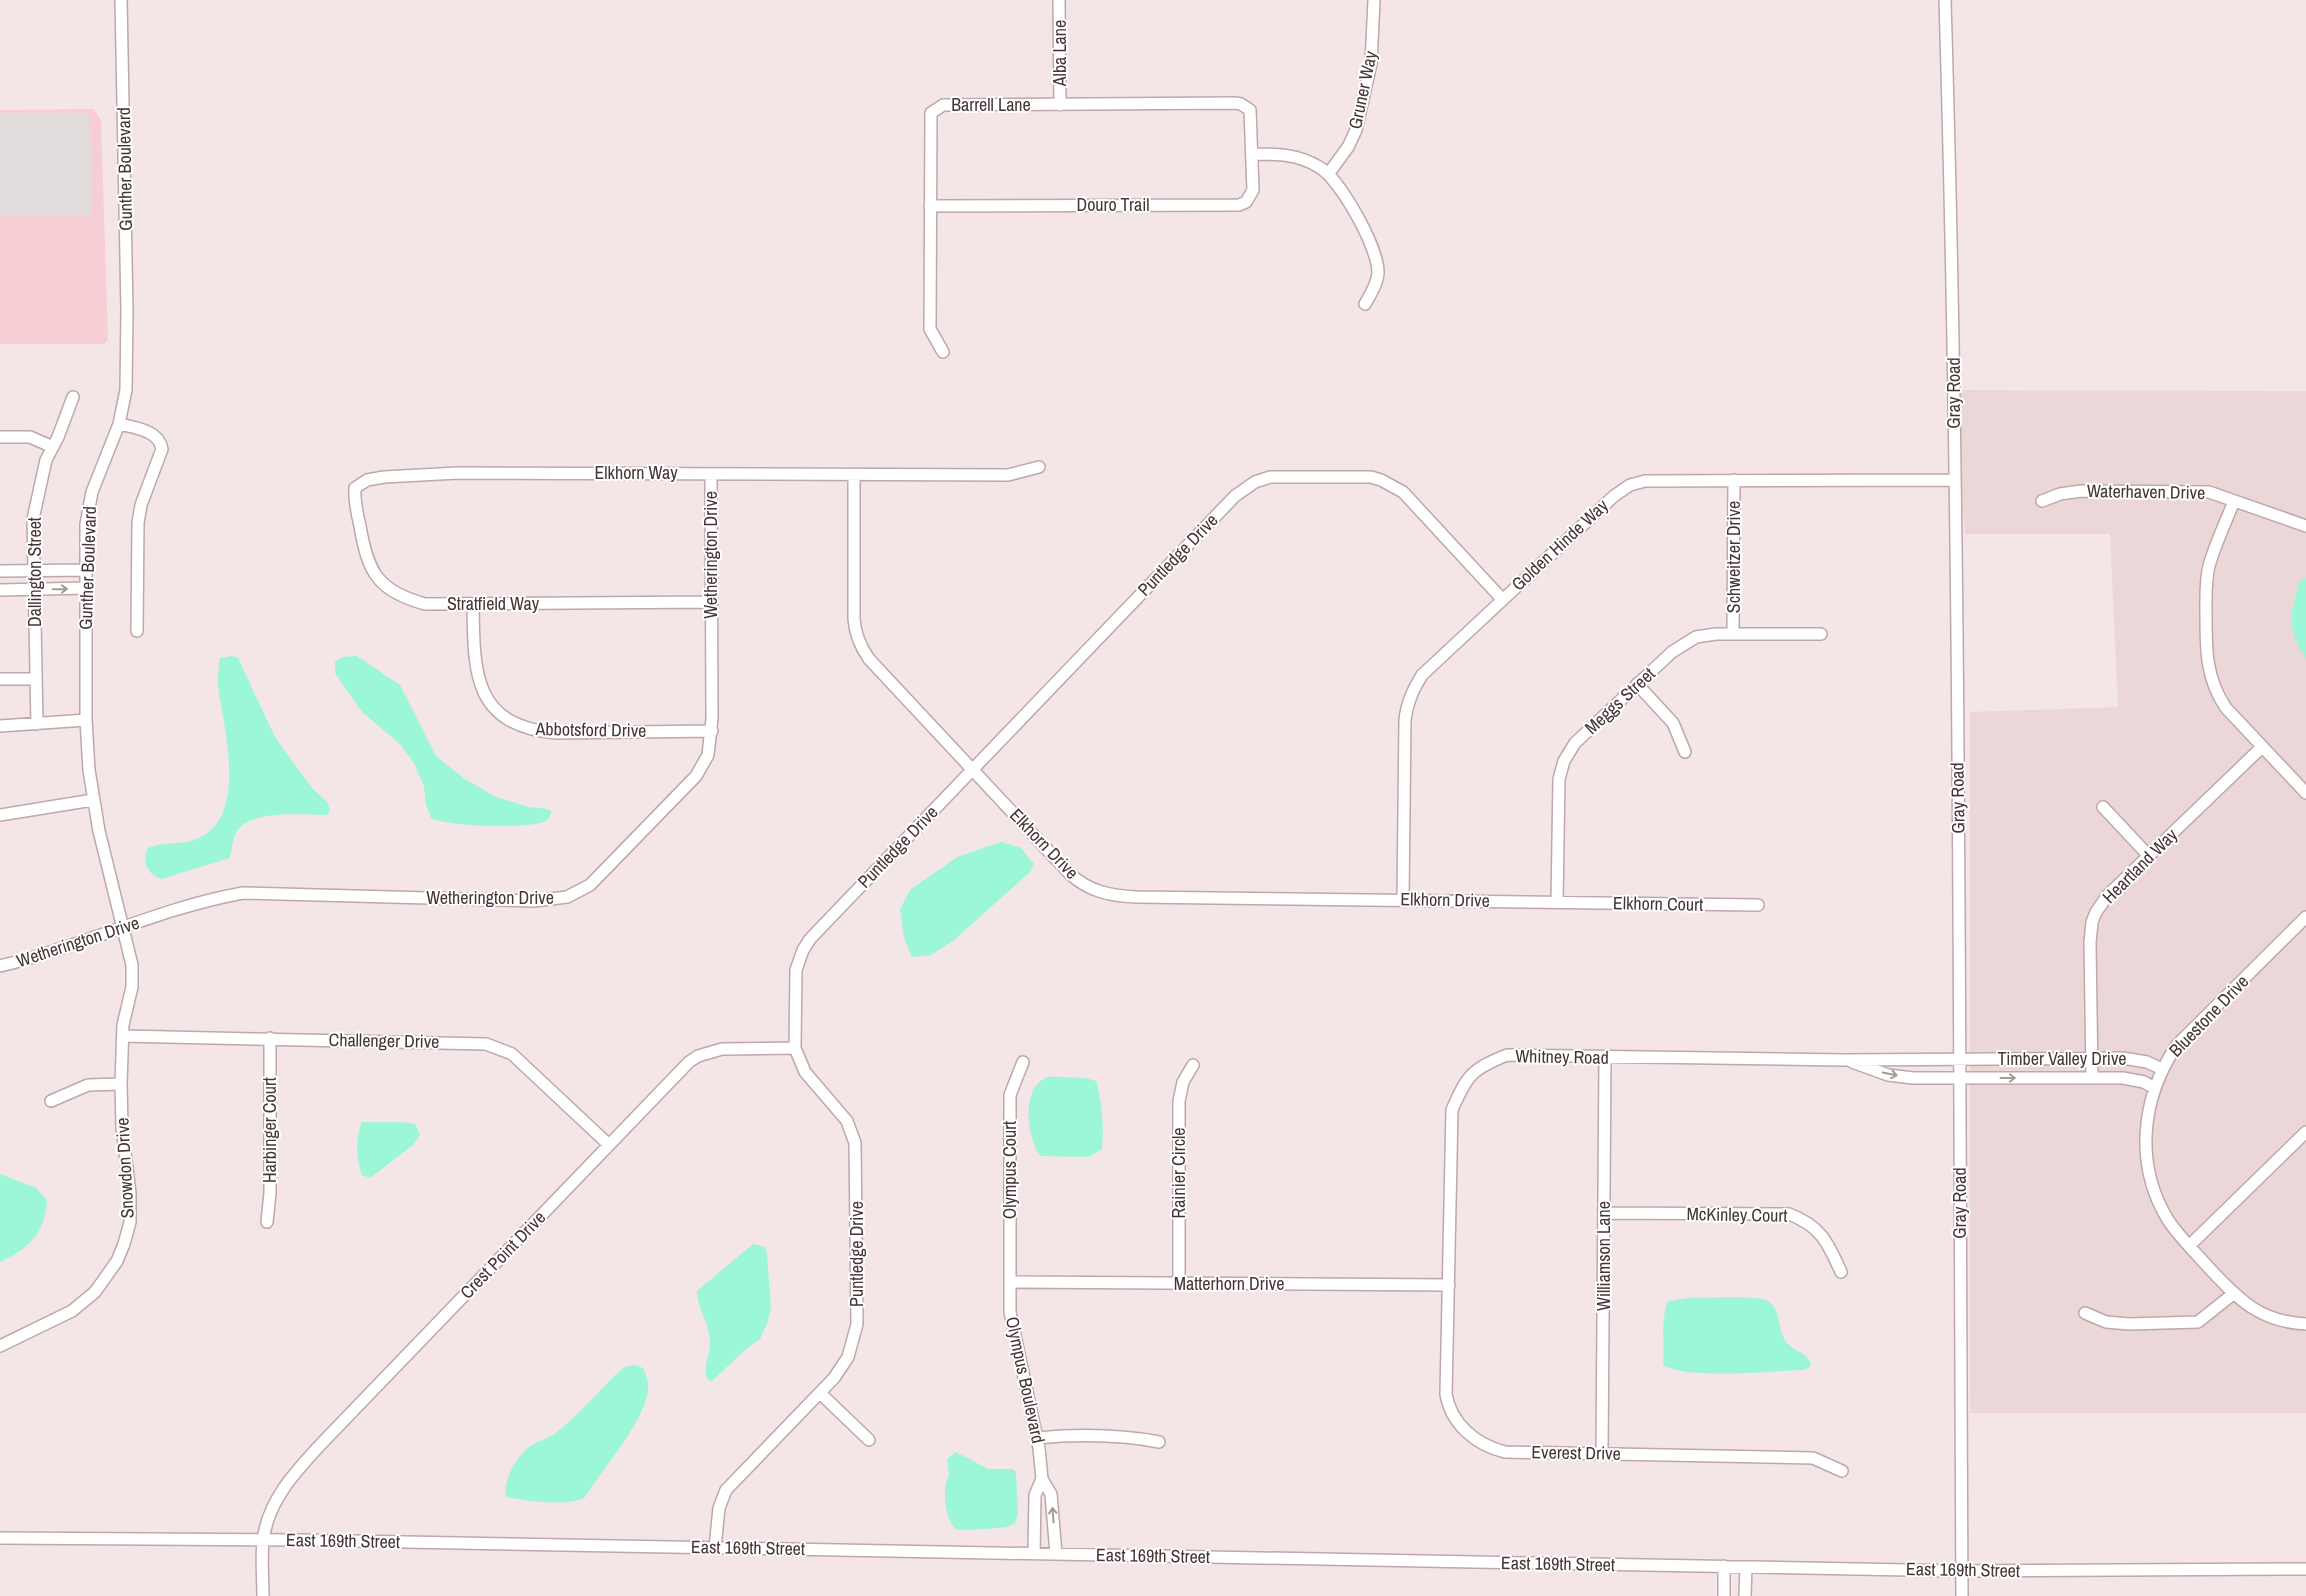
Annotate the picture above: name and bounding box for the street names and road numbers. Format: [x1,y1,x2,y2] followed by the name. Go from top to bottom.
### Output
[1047,20,1072,87] street label: Alba Lane
[1342,48,1383,131] street label: Gruner Way
[951,92,1031,117] street label: Barrell Lane
[111,107,138,231] street label: Gunther Boulevard
[1076,192,1150,217] street label: Douro Trail
[1941,357,1966,429] street label: Gray Road
[594,460,678,485] street label: Elkhorn Way
[2087,478,2205,505] street label: Waterhaven Drive
[698,491,723,619] street label: Wetherington Drive
[1506,493,1614,596] street label: Golden Hinde Way
[1721,501,1746,613] street label: Schweitzer Drive
[73,506,102,630] street label: Gunther Boulevard
[1132,508,1223,601] street label: Puntledge Drive
[22,517,47,627] street label: Dallington Street
[447,591,540,616] street label: Stratfield Way
[1579,662,1660,740] street label: Meggs Street
[534,716,647,743] street label: Abbotsford Drive
[1944,762,1971,834] street label: Gray Road
[852,800,943,893] street label: Puntledge Drive
[1004,803,1084,884] street label: Elkhorn Drive
[2096,822,2183,909] street label: Heartland Way
[426,885,554,910] street label: Wetherington Drive
[1400,886,1490,913] street label: Elkhorn Drive
[1613,890,1703,917] street label: Elkhorn Court
[13,910,142,973] street label: Wetherington Drive
[2163,969,2254,1062] street label: Bluestone Drive
[328,1027,440,1054] street label: Challenger Drive
[1515,1043,1609,1070] street label: Whitney Road
[1997,1046,2127,1071] street label: Timber Valley Drive
[257,1077,282,1183] street label: Harbinger Court
[109,1117,140,1219] street label: Snowdon Drive
[997,1121,1022,1219] street label: Olympus Court
[1166,1127,1191,1219] street label: Rainier Circle
[1947,1167,1972,1239] street label: Gray Road
[844,1201,869,1307] street label: Puntledge Drive
[1591,1201,1616,1311] street label: Williamson Lane
[1686,1201,1788,1228] street label: McKinley Court
[454,1205,551,1304] street label: Crest Point Drive
[1174,1271,1284,1296] street label: Matterhorn Drive
[1000,1314,1051,1445] street label: Olympus Boulevard
[1531,1439,1621,1466] street label: Everest Drive
[286,1527,400,1554] street label: East 169th Street
[691,1534,805,1561] street label: East 169th Street
[1096,1542,1210,1569] street label: East 169th Street
[1501,1550,1615,1577] street label: East 169th Street
[1906,1556,2020,1583] street label: East 169th Street

